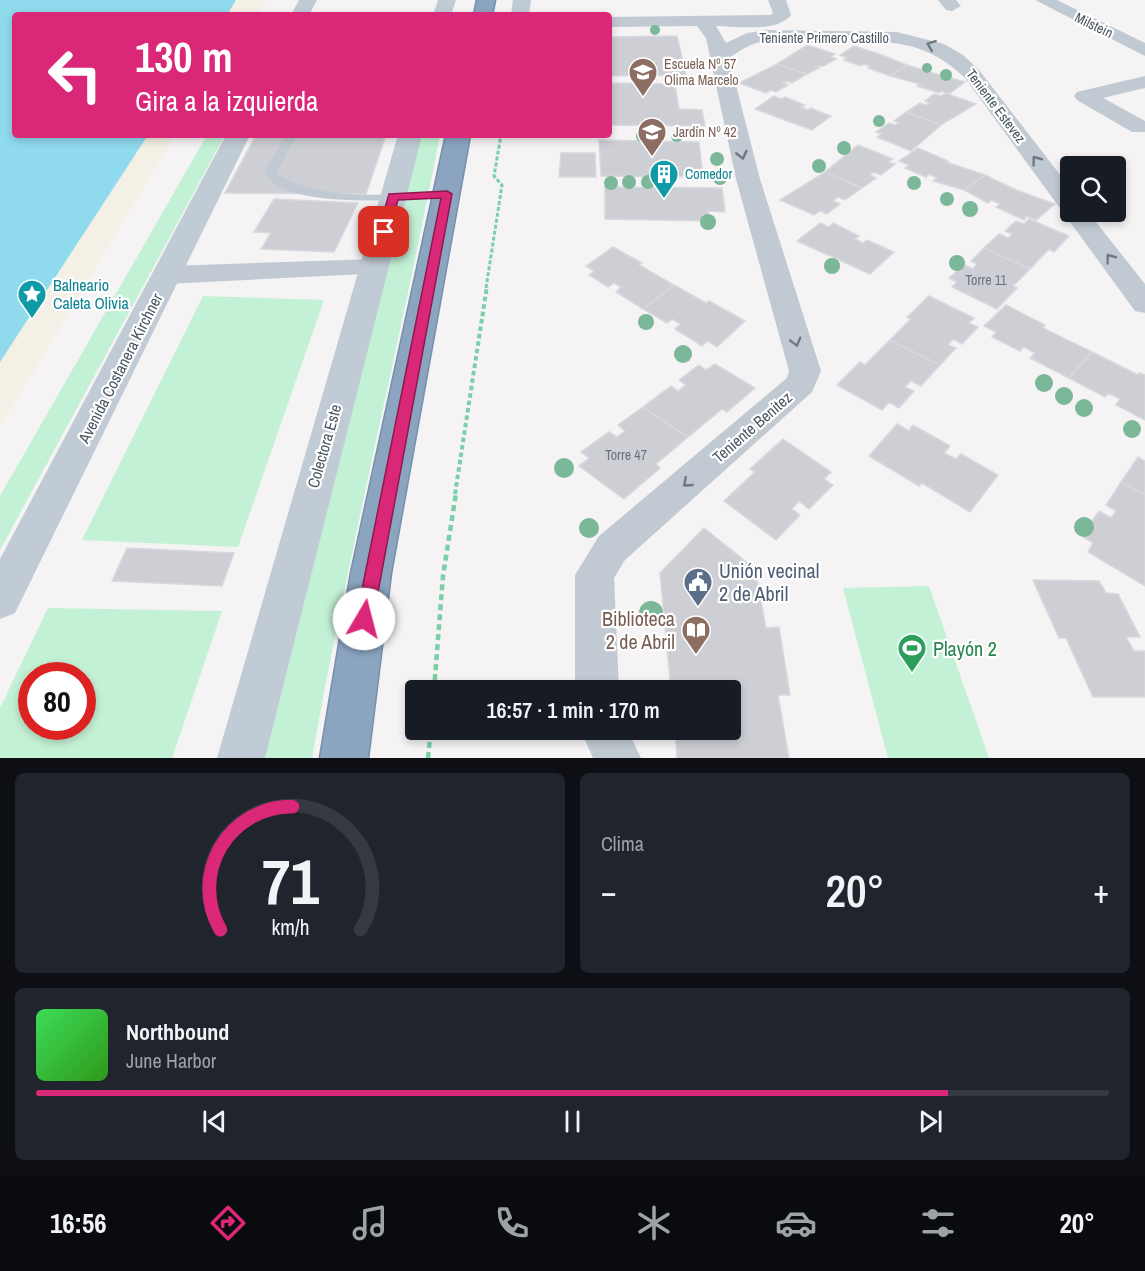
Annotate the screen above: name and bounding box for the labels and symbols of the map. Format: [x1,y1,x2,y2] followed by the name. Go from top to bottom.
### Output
[1072,8,1116,42] street label: Milstein
[759,29,889,47] street label: Teniente Primero Castillo
[927,40,937,53] one-way arrow
[664,55,739,89] place label: Escuela Nº 57 Olima Marcelo
[627,56,659,98] school or university icon: Escuela Nº 57 Olima Marcelo
[962,65,1030,147] street label: Teniente Estevez
[636,116,668,158] school or university icon: Jardín Nº 42
[673,123,737,141] place label: Jardín Nº 42
[735,150,748,160] one-way arrow
[1032,155,1043,166] one-way arrow
[648,158,680,200] building icon: Comedor
[685,165,732,183] place label: Comedor
[358,206,409,257] pin
[1106,253,1117,264] one-way arrow
[965,271,1007,289] house number: Torre 11
[53,274,130,314] place label: Balneario Caleta Olivia
[16,278,48,320] place icon: Balneario Caleta Olivia
[72,289,168,448] street label: Avenida Costanera Kirchner
[789,336,801,347] one-way arrow
[708,386,797,468] street label: Teniente Benitez
[302,402,346,490] street label: Colectora Este
[605,446,647,464] house number: Torre 47
[683,476,694,487] one-way arrow
[719,557,819,607] place label: Unión vecinal 2 de Abril
[682,566,714,608] public building icon: Unión vecinal 2 de Abril
[332,587,396,651] position arrow
[602,605,675,655] place label: Biblioteca 2 de Abril
[680,614,712,656] library icon: Biblioteca 2 de Abril
[896,632,928,674] sports icon: Playón 2
[933,635,997,662] place label: Playón 2
[18,662,96,740] speed limit sign: 80

